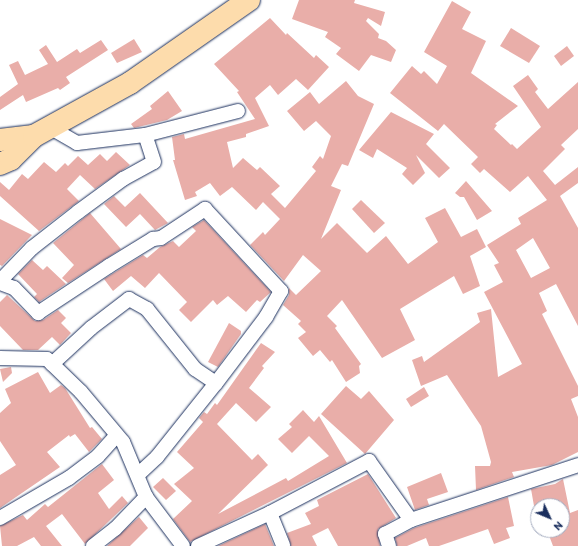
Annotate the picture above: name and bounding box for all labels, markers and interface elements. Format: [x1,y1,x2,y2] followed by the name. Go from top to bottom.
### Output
[530,498,570,538] north arrow
[551,519,566,533] text: N

